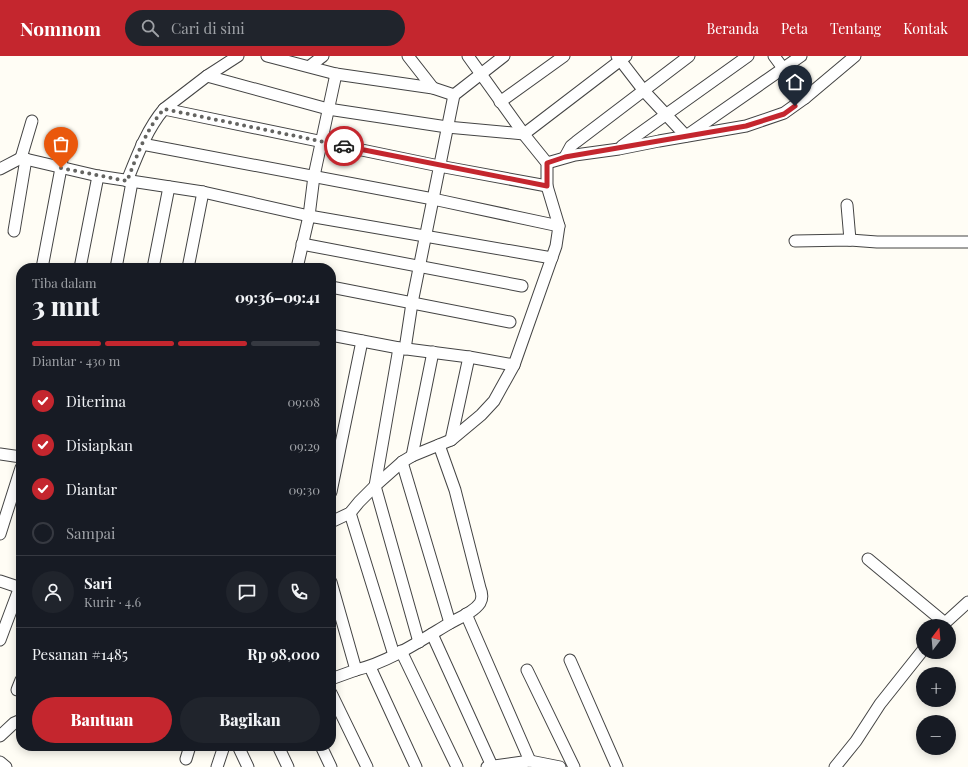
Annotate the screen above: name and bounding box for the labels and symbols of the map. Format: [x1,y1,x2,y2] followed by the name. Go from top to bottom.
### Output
[778,65,812,106] pin
[324,126,364,166] courier
[44,127,78,168] pin
[916,619,956,659] north arrow

